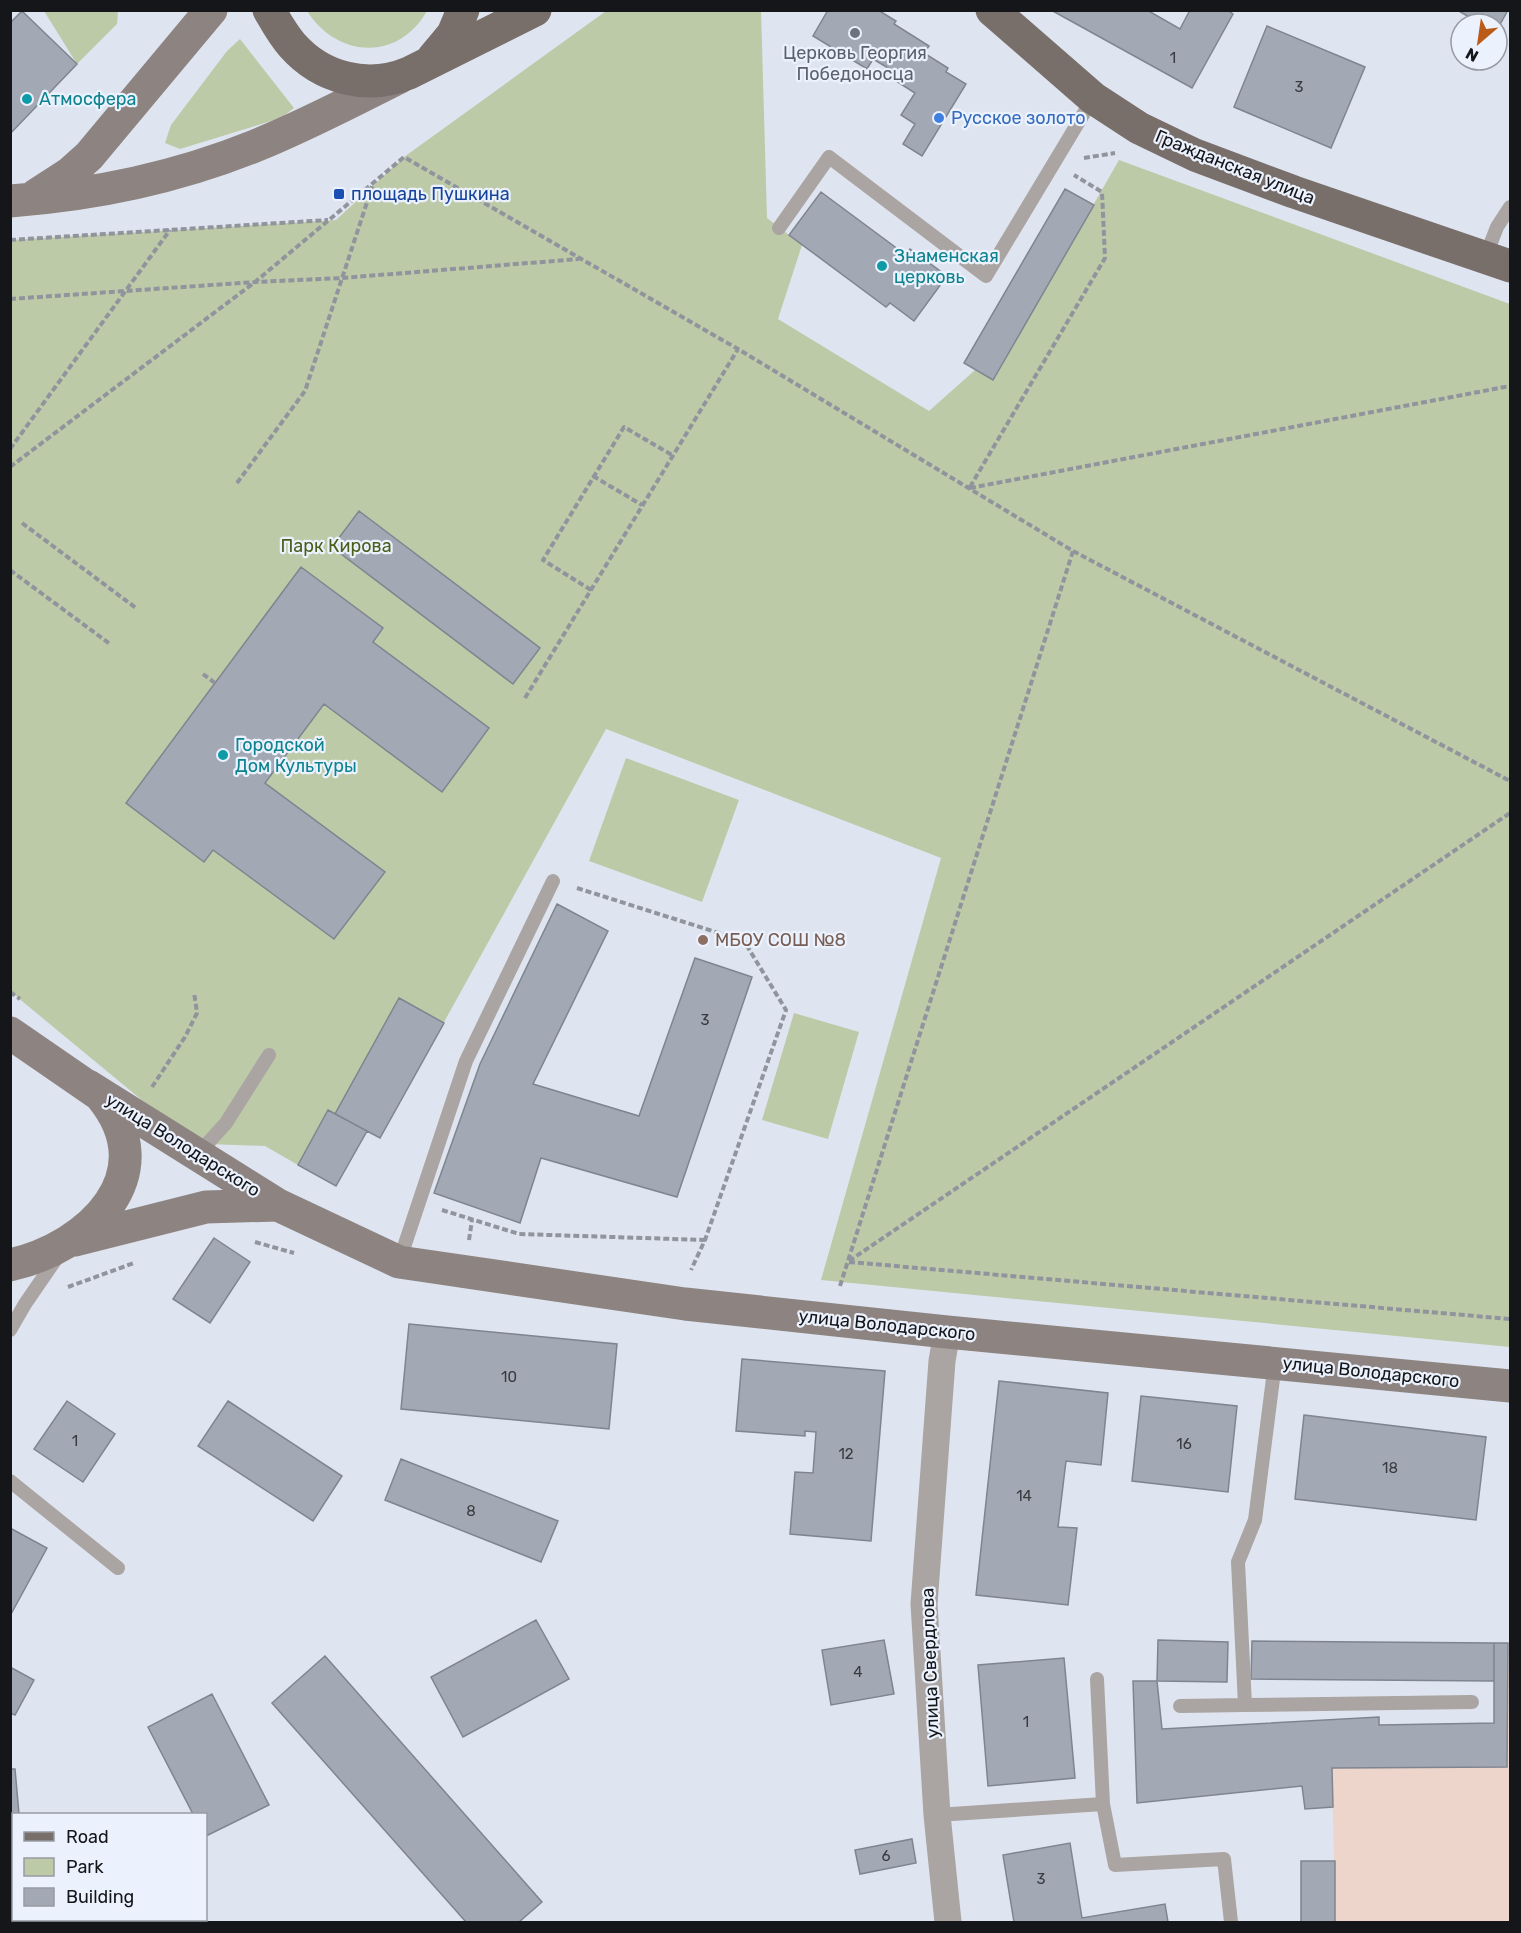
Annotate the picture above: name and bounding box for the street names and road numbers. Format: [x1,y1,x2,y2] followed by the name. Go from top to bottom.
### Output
[1152,125,1318,209] street label: Гражданская улица
[102,1089,264,1201] street label: улица Володарского
[797,1305,977,1345] street label: улица Володарского
[1281,1352,1461,1392] street label: улица Володарского
[916,1587,944,1739] street label: улица Свердлова

